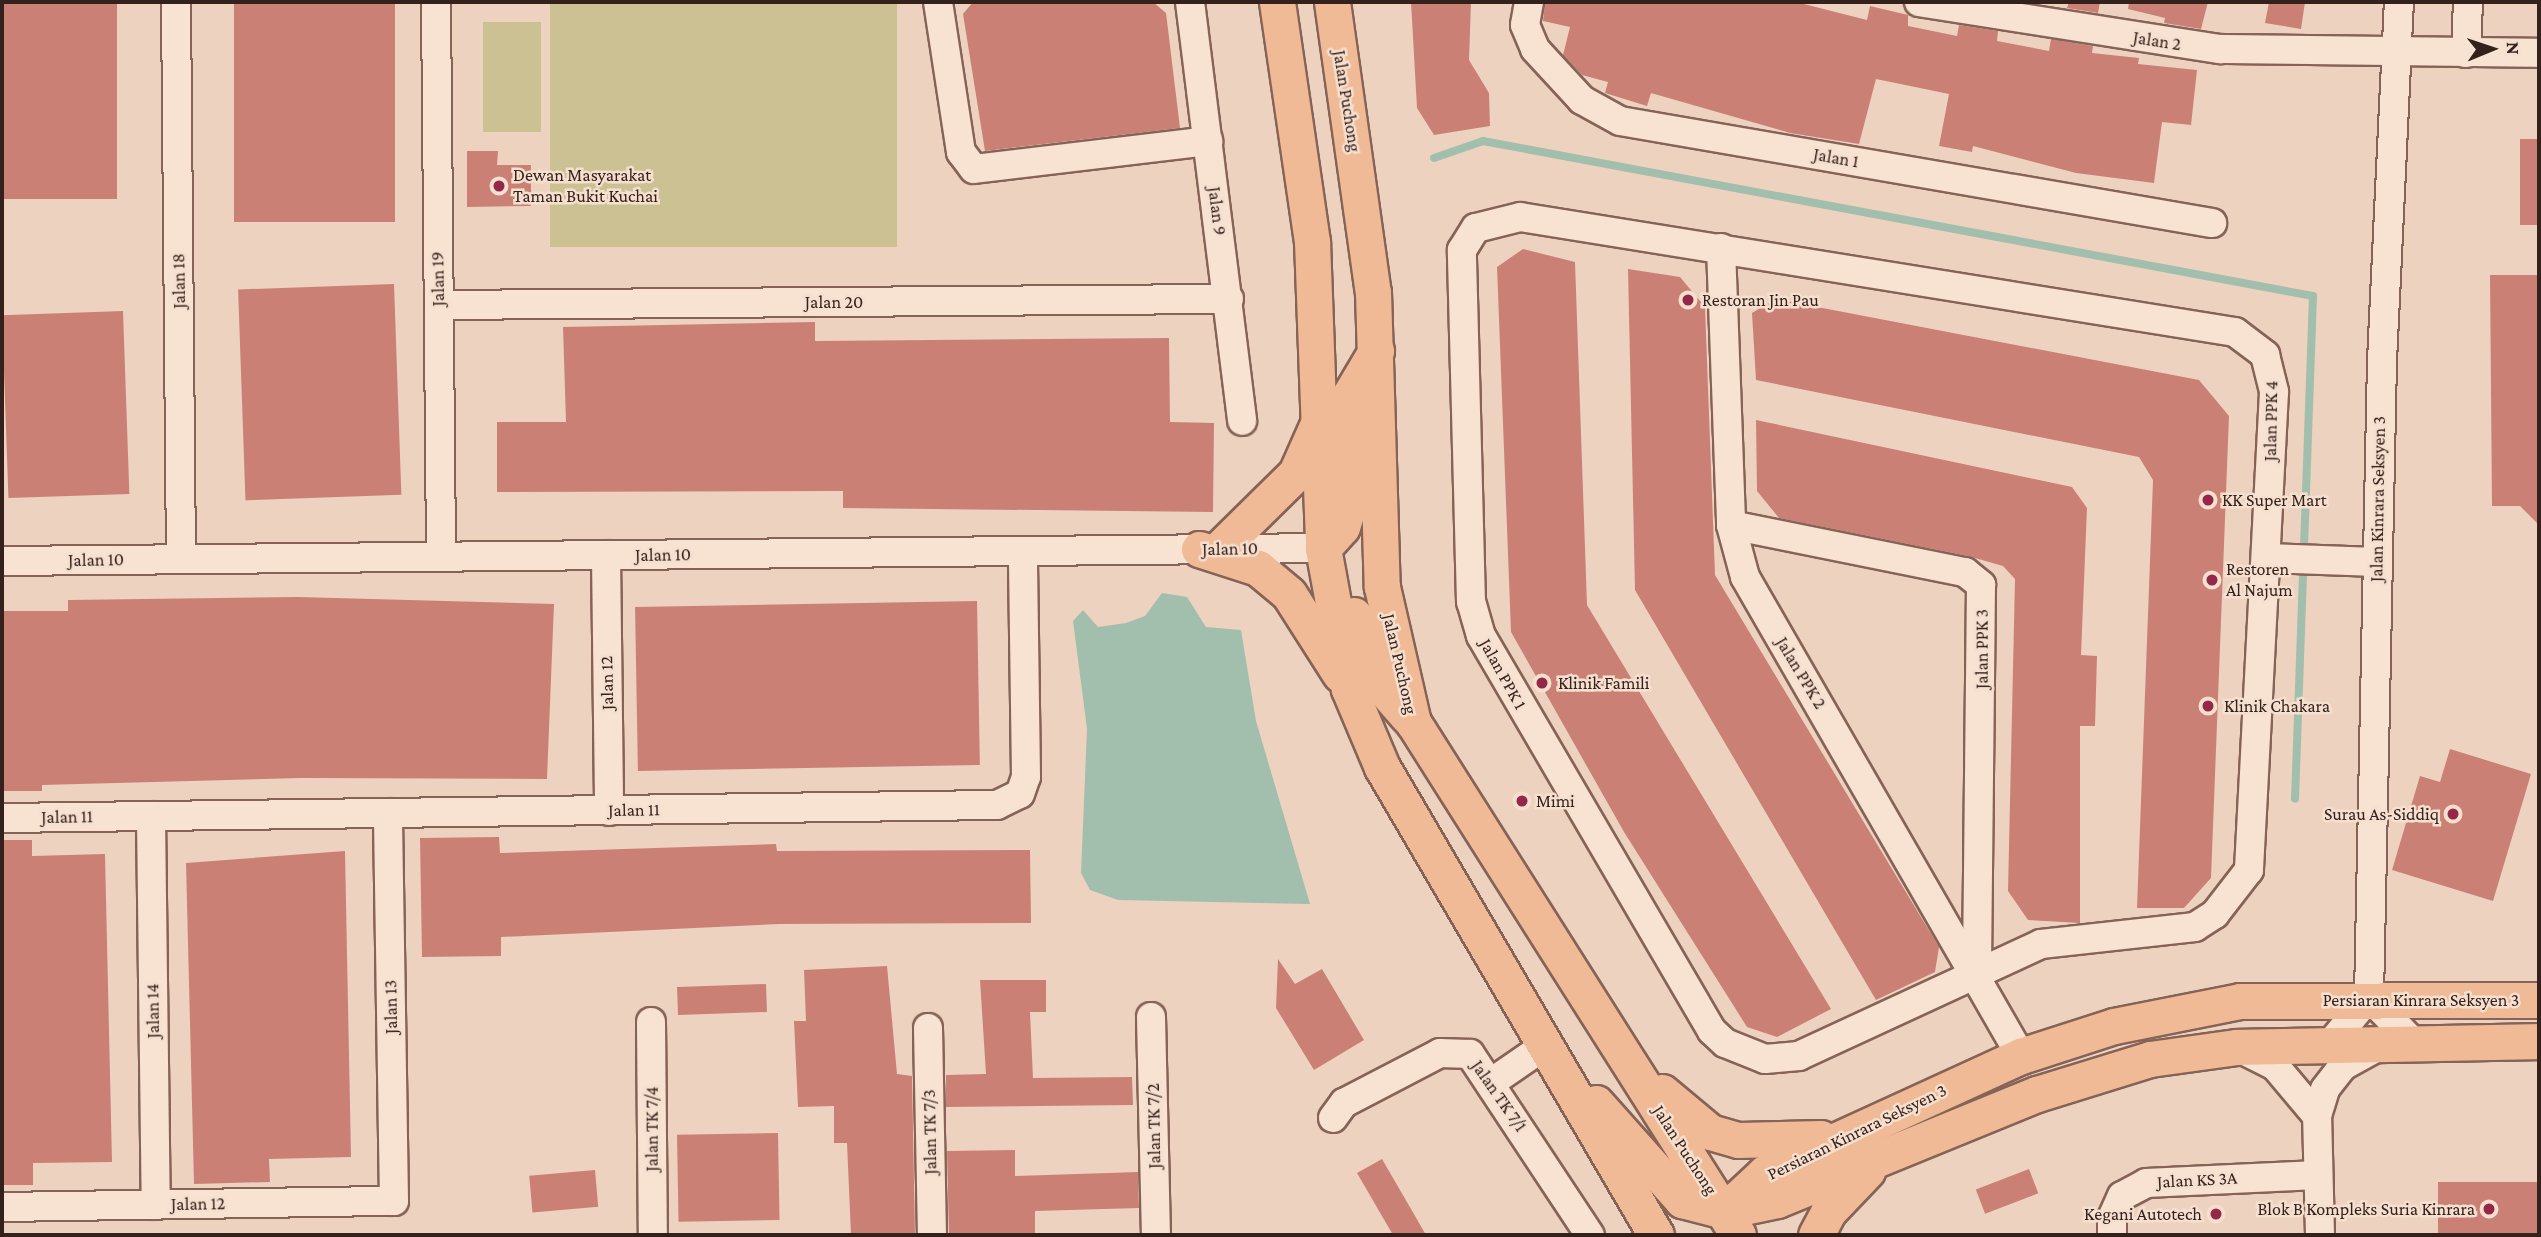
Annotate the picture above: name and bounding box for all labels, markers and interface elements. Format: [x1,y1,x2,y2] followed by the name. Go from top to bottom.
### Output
[2457,14,2527,84] north arrow
[2131,27,2183,55] street label: Jalan 2
[2503,41,2524,55] text: N
[1328,49,1366,153] street label: Jalan Puchong
[1812,143,1860,173] street label: Jalan 1
[513,165,658,208] place label: Dewan Masyarakat Taman Bukit Kuchai
[491,178,507,194] marker: Dewan Masyarakat Taman Bukit Kuchai
[1203,185,1231,237] street label: Jalan 9
[427,251,449,307] street label: Jalan 19
[168,253,190,309] street label: Jalan 18
[1702,289,1819,311] place label: Restoran Jin Pau
[805,291,863,313] street label: Jalan 20
[1680,292,1696,308] marker: Restoran Jin Pau
[2259,380,2283,462] street label: Jalan PPK 4
[2366,416,2390,582] street label: Jalan Kinrara Seksyen 3
[2222,489,2327,511] place label: KK Super Mart
[2200,492,2216,508] marker: KK Super Mart
[1202,538,1258,560] street label: Jalan 10
[635,544,691,566] street label: Jalan 10
[68,549,124,571] street label: Jalan 10
[2226,559,2293,602] place label: Restoren Al Najum
[2204,572,2220,588] marker: Restoren Al Najum
[1971,609,1993,689] street label: Jalan PPK 3
[1378,612,1422,716] street label: Jalan Puchong
[1771,633,1831,713] street label: Jalan PPK 2
[1475,635,1531,713] street label: Jalan PPK 1
[596,656,618,710] street label: Jalan 12
[1558,672,1650,694] place label: Klinik Famili
[1532,673,1552,693] marker: Klinik Famili
[2224,695,2330,717] place label: Klinik Chakara
[2198,696,2218,716] marker: Klinik Chakara
[1536,790,1575,812] place label: Mimi
[1514,793,1530,809] marker: Mimi
[608,799,660,821] street label: Jalan 11
[2324,803,2439,825] place label: Surau As-Siddiq
[41,806,93,828] street label: Jalan 11
[2445,806,2461,822] marker: Surau As-Siddiq
[380,980,402,1034] street label: Jalan 13
[142,983,164,1039] street label: Jalan 14
[2323,989,2519,1011] street label: Persiaran Kinrara Seksyen 3
[1466,1056,1532,1136] street label: Jalan TK 7/1
[1764,1079,1950,1185] street label: Persiaran Kinrara Seksyen 3
[1142,1083,1166,1169] street label: Jalan TK 7/2
[641,1086,663,1172] street label: Jalan TK 7/4
[918,1089,942,1175] street label: Jalan TK 7/3
[1648,1101,1722,1199] street label: Jalan Puchong
[2156,1167,2238,1193] street label: Jalan KS 3A
[171,1193,225,1215] street label: Jalan 12
[2258,1198,2475,1220] place label: Blok B Kompleks Suria Kinrara
[2481,1201,2497,1217] marker: Blok B Kompleks Suria Kinrara
[2084,1203,2202,1225] place label: Kegani Autotech
[2208,1206,2224,1222] marker: Kegani Autotech

